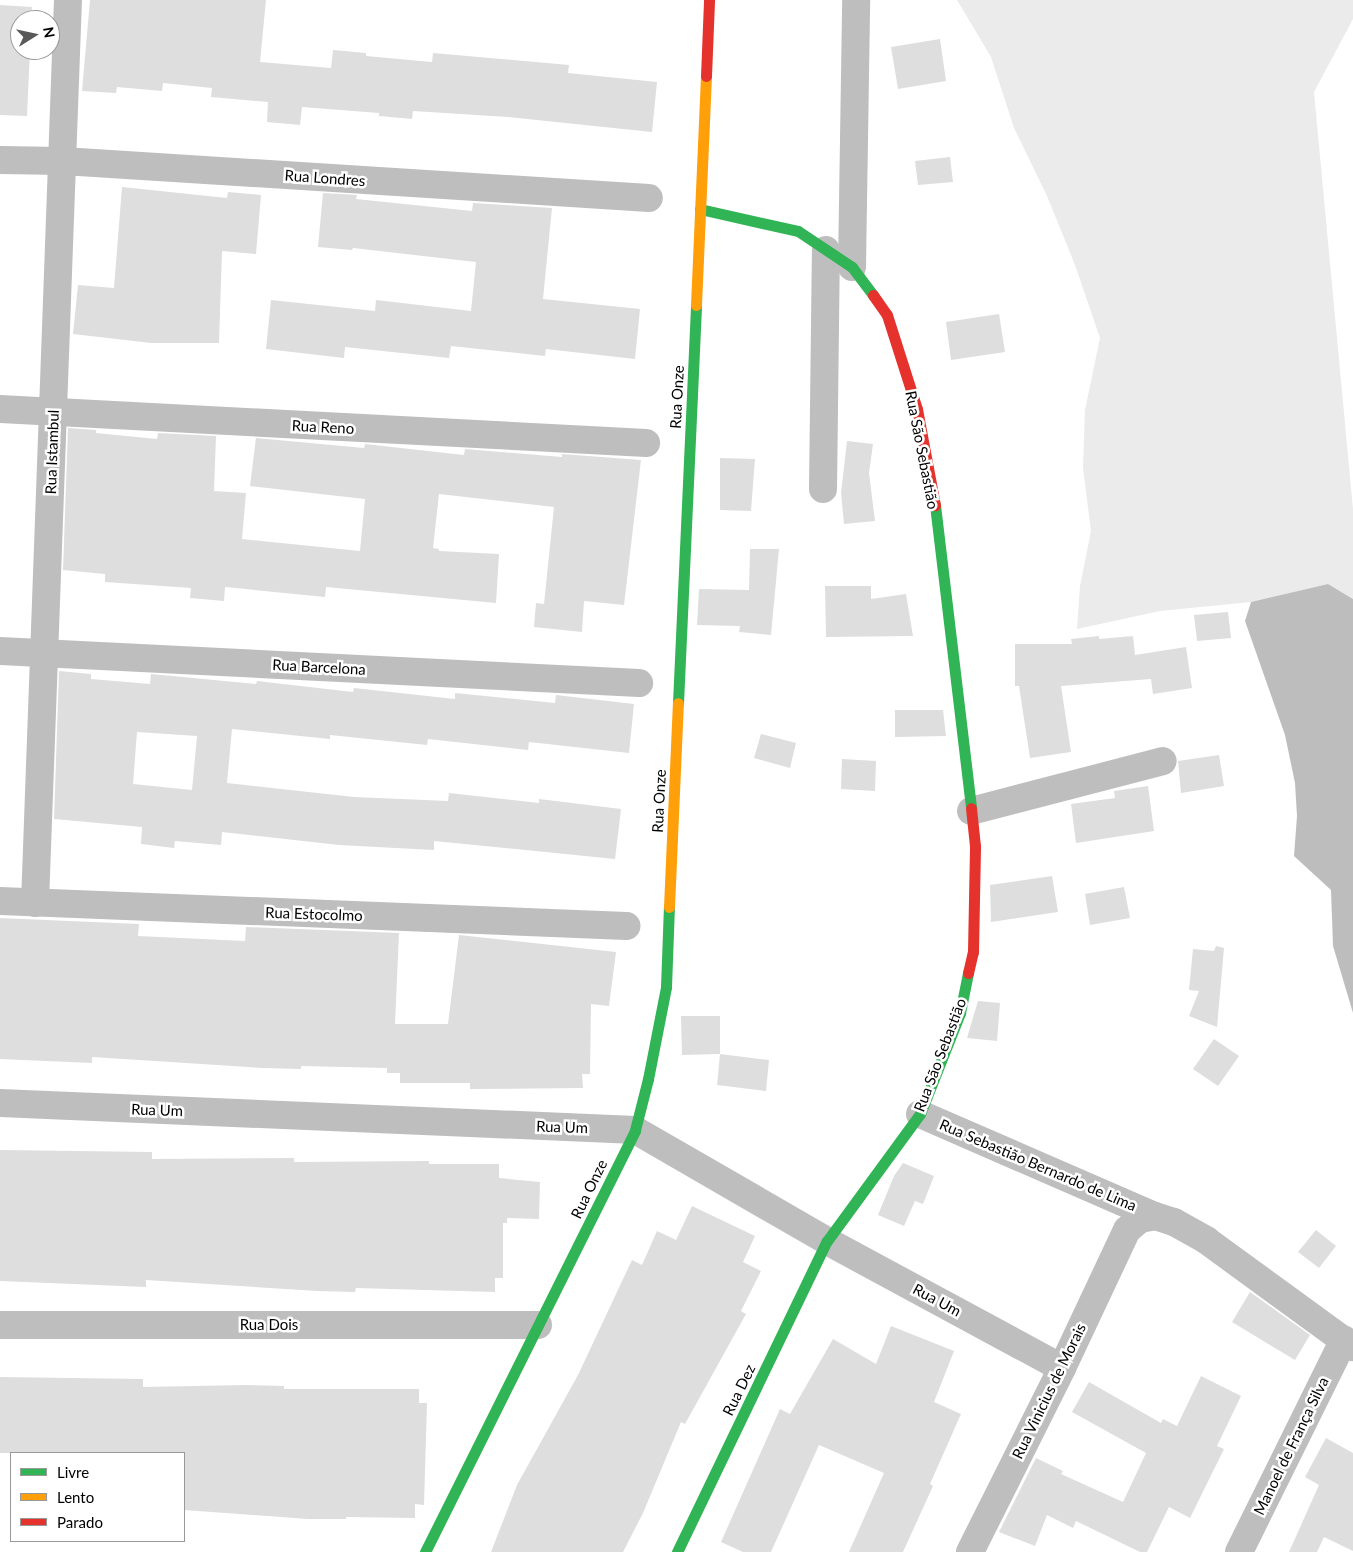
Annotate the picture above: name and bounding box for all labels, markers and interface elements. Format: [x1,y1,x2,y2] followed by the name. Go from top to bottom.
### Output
[10,10,60,60] north arrow
[40,26,59,39] text: N
[284,166,366,190] street label: Rua Londres
[666,365,688,429] street label: Rua Onze
[902,389,942,511] street label: Rua São Sebastião
[42,409,62,495] street label: Rua Istambul
[291,416,355,438] street label: Rua Reno
[272,656,366,678] street label: Rua Barcelona
[648,769,670,833] street label: Rua Onze
[265,903,363,925] street label: Rua Estocolmo
[910,996,970,1114] street label: Rua São Sebastião
[131,1100,183,1120] street label: Rua Um
[937,1115,1139,1215] street label: Rua Sebastião Bernardo de Lima
[536,1117,588,1137] street label: Rua Um
[567,1157,611,1221] street label: Rua Onze
[910,1280,964,1320] street label: Rua Um
[240,1316,298,1334] street label: Rua Dois
[1008,1320,1090,1462] street label: Rua Vinicius de Morais
[719,1361,759,1419] street label: Rua Dez
[1250,1374,1332,1518] street label: Manoel de França Silva
[10,1452,185,1542] legend
[57,1463,89,1481] text: Livre
[57,1488,94,1506] text: Lento
[57,1513,103,1531] text: Parado

